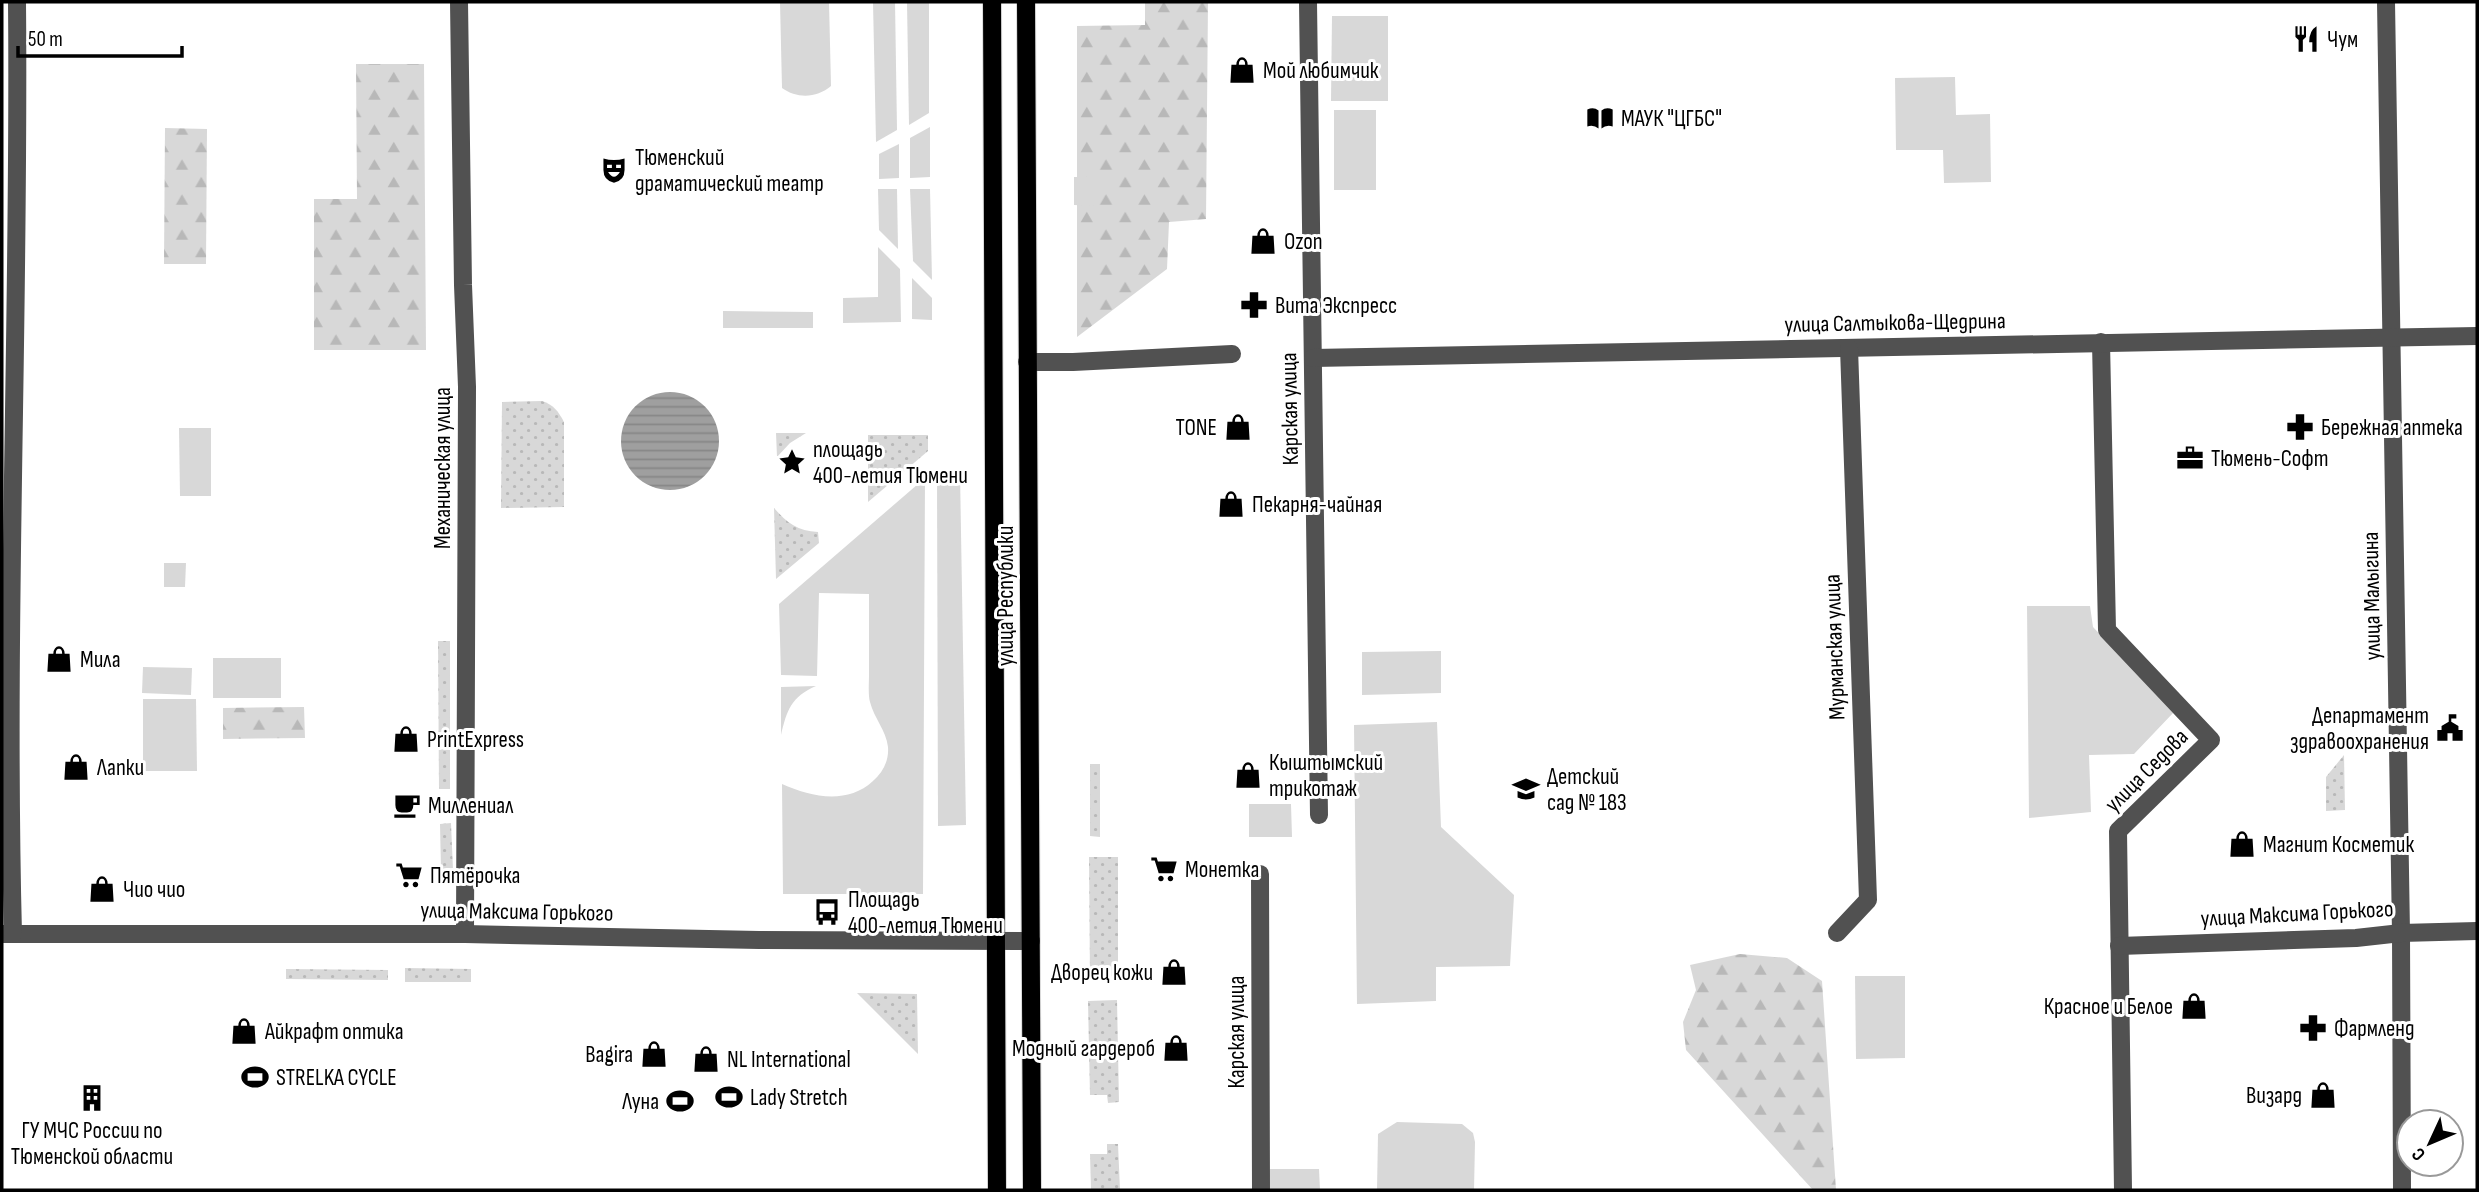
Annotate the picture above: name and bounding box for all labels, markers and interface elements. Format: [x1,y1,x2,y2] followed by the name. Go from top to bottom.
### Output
[18,14,182,58] scale bar
[2291,24,2321,54] restaurant icon: Чум
[2327,26,2358,54] place label: Чум
[28,27,63,52] text: 50 m
[1227,55,1257,85] shop icon: Мой любимчик
[1263,57,1379,85] place label: Мой любимчик
[1585,103,1615,133] library icon: МАУК "ЦГБС"
[1621,105,1722,133] place label: МАУК "ЦГБС"
[635,144,824,198] place label: Тюменский драматический театр
[599,155,629,185] theatre icon: Тюменский драматический театр
[1248,226,1278,256] shop icon: Ozon
[1284,228,1323,256] place label: Ozon
[1239,290,1269,320] pharmacy icon: Вита Экспресс
[1275,292,1397,320] place label: Вита Экспресс
[1784,307,2006,339] street label: улица Салтыкова-Щедрина
[1275,352,1305,466] street label: Карская улица
[429,387,457,549] street label: Механическая улица
[1223,412,1253,442] shop icon: TONE
[2285,412,2315,442] pharmacy icon: Бережная аптека
[1176,414,1217,442] place label: TONE
[2321,414,2463,442] place label: Бережная аптека
[813,436,968,490] place label: площадь 400-летия Тюмени
[2175,443,2205,473] office icon: Тюмень-Софт
[2211,445,2328,473] place label: Тюмень-Софт
[777,447,807,477] place icon: площадь 400-летия Тюмени
[1216,489,1246,519] shop icon: Пекарня-чайная
[1252,491,1382,519] place label: Пекарня-чайная
[992,526,1020,666] street label: улица Республики
[2357,531,2387,661] street label: улица Малыгина
[1818,574,1852,720] street label: Мурманская улица
[44,644,74,674] shop icon: Мила
[80,646,121,674] place label: Мила
[2290,702,2429,756] place label: Департамент здравоохранения
[2435,713,2465,743] public building icon: Департамент здравоохранения
[2099,723,2194,818] street label: улица Седова
[391,724,421,754] shop icon: PrintExpress
[427,726,524,754] place label: PrintExpress
[1269,749,1383,803] place label: Кыштымский трикотаж
[61,752,91,782] shop icon: Лапки
[96,754,144,782] place label: Лапки
[1233,760,1263,790] shop icon: Кыштымский трикотаж
[1547,763,1627,817] place label: Детский сад № 183
[1511,774,1541,804] school or university icon: Детский сад № 183
[392,790,422,820] cafe icon: Миллениал
[428,792,514,820] place label: Миллениал
[2227,829,2257,859] shop icon: Магнит Косметик
[2263,831,2414,859] place label: Магнит Косметик
[1149,854,1179,884] supermarket icon: Монетка
[1185,856,1259,884] place label: Монетка
[394,860,424,890] supermarket icon: Пятёрочка
[430,862,520,890] place label: Пятёрочка
[87,874,117,904] shop icon: Чио чио
[123,876,185,904] place label: Чио чио
[848,886,1003,940] place label: Площадь 400-летия Тюмени
[2200,895,2394,933] street label: улица Максима Горького
[420,896,614,928] street label: улица Максима Горького
[812,897,842,927] bus stop icon: Площадь 400-летия Тюмени
[1159,957,1189,987] shop icon: Дворец кожи
[1051,959,1153,987] place label: Дворец кожи
[1223,976,1251,1088] street label: Карская улица
[2179,991,2209,1021] shop icon: Красное и Белое
[2044,993,2173,1021] place label: Красное и Белое
[2298,1013,2328,1043] pharmacy icon: Фармленд
[2334,1015,2415,1043] place label: Фармленд
[229,1016,259,1046] shop icon: Айкрафт оптика
[264,1018,404,1046] place label: Айкрафт оптика
[1161,1033,1191,1063] shop icon: Модный гардероб
[1012,1035,1155,1063] place label: Модный гардероб
[639,1039,669,1069] shop icon: Bagira
[585,1041,633,1069] place label: Bagira
[691,1044,721,1074] shop icon: NL International
[727,1046,851,1074] place label: NL International
[240,1062,270,1092] sports icon: STRELKA CYCLE
[276,1064,397,1092] place label: STRELKA CYCLE
[2308,1080,2338,1110] shop icon: Визард
[714,1082,744,1112] sports icon: Lady Stretch
[2246,1082,2302,1110] place label: Визард
[77,1083,107,1113] building icon: ГУ МЧС России по Тюменской области
[750,1084,848,1112] place label: Lady Stretch
[665,1086,695,1116] sports icon: Луна
[621,1088,659,1116] place label: Луна
[2395,1108,2465,1178] north arrow
[11,1117,173,1171] place label: ГУ МЧС России по Тюменской области
[2407,1142,2431,1165] text: С

